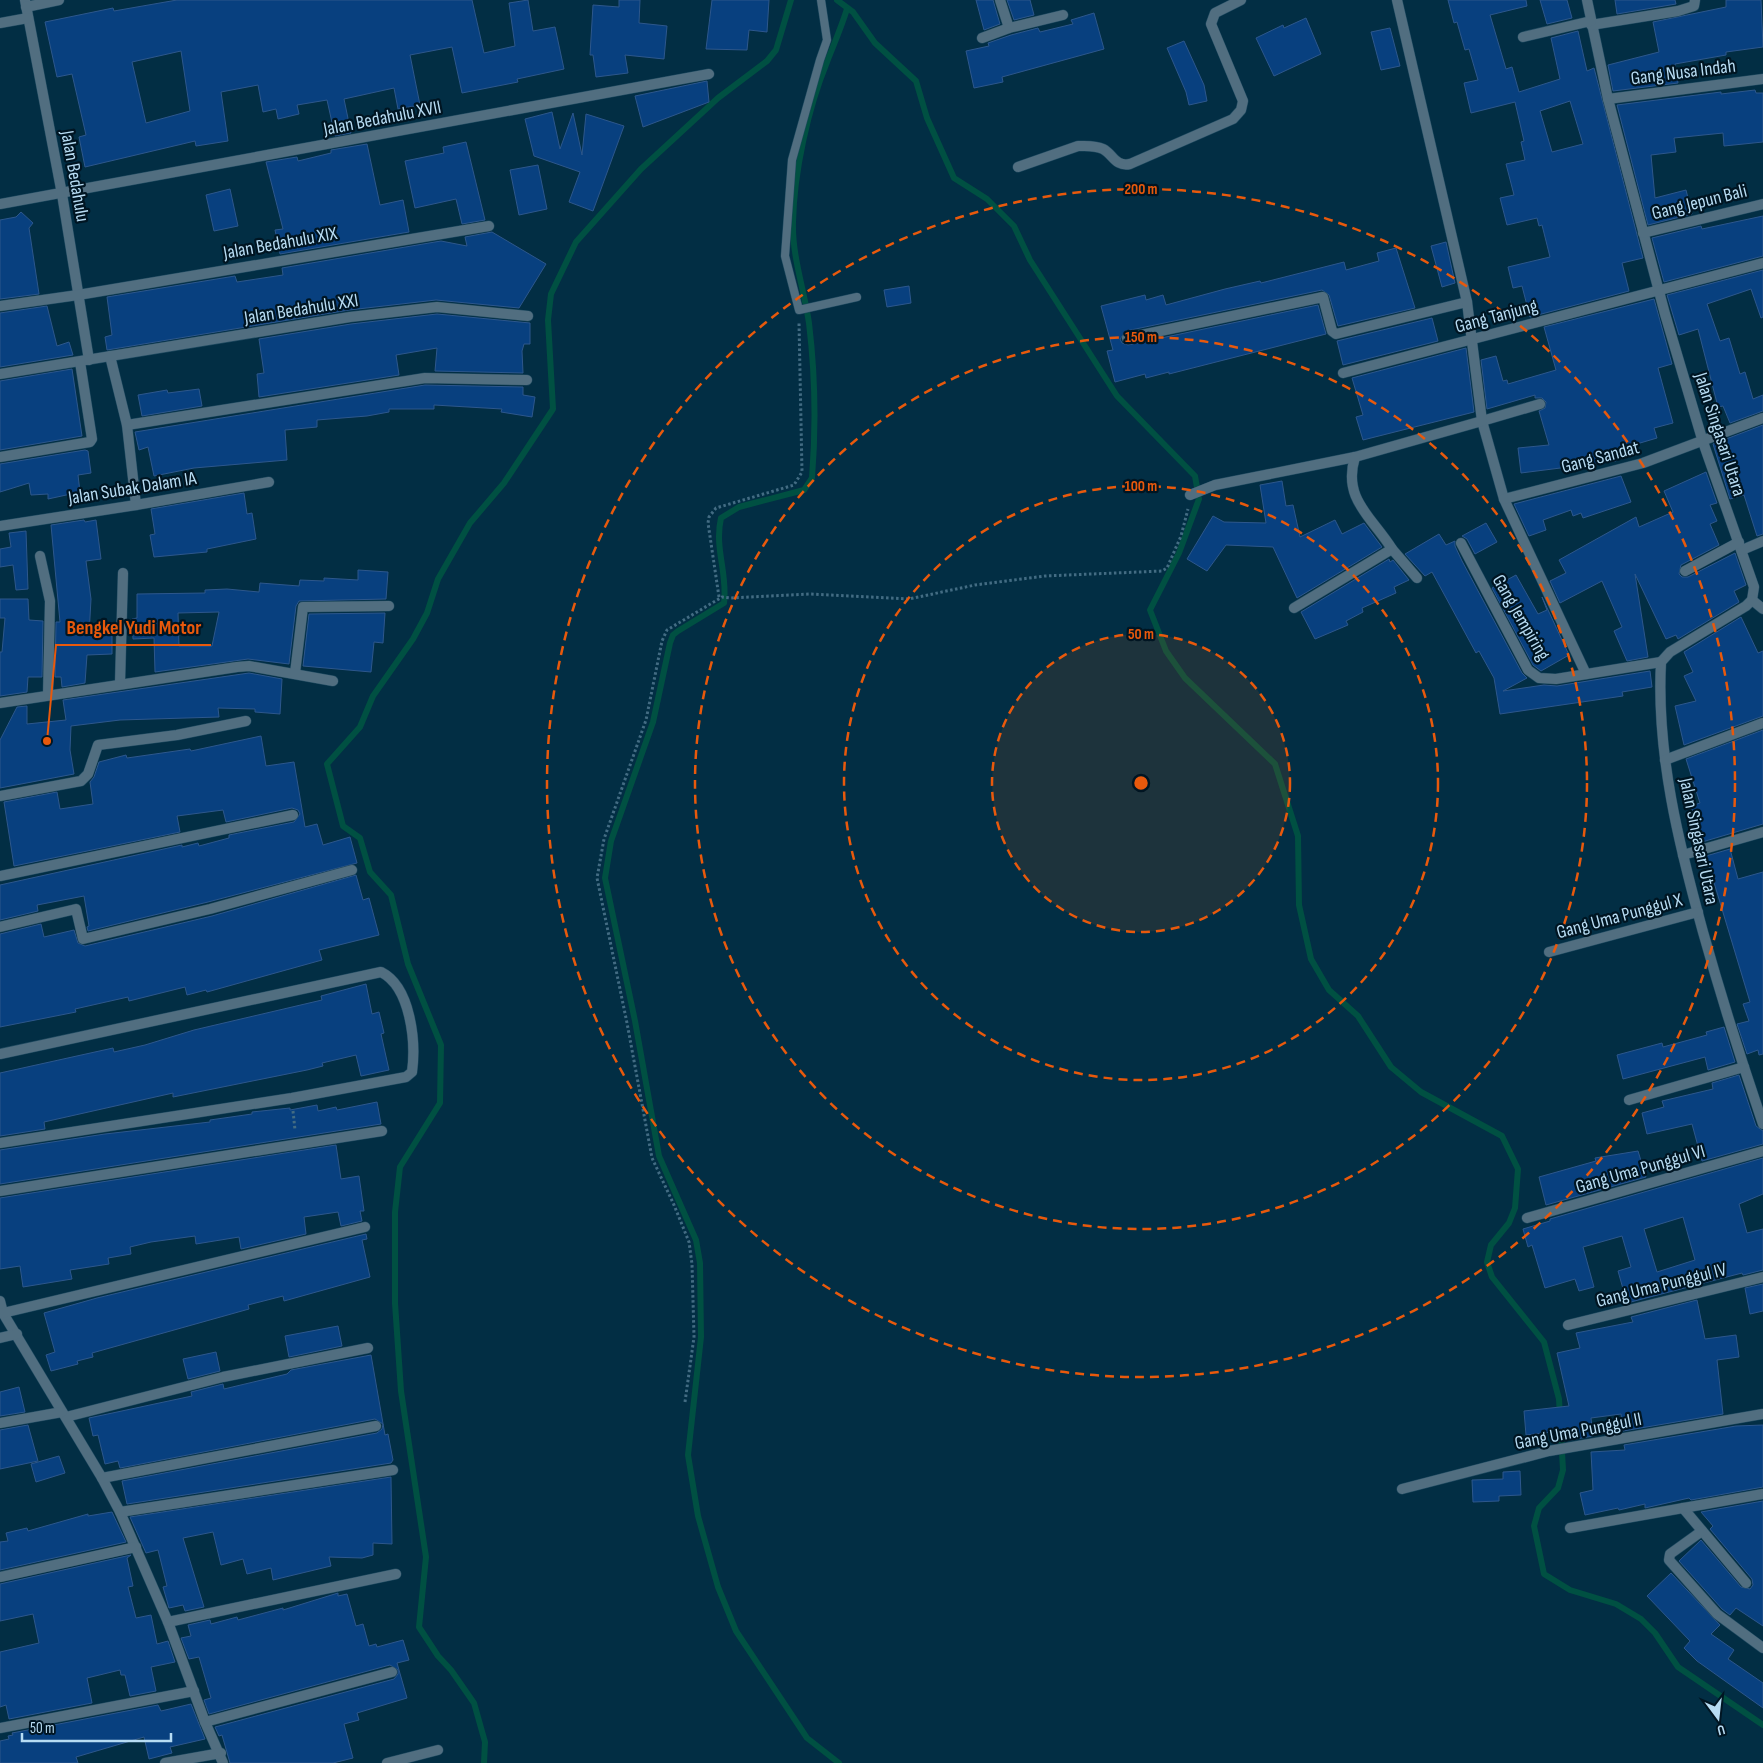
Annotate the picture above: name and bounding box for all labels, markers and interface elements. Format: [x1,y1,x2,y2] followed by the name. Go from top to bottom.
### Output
[1629,55,1737,90] street label: Gang Nusa Indah
[320,96,443,141] street label: Jalan Bedahulu XVII
[55,128,94,224] street label: Jalan Bedahulu
[1124,180,1158,199] text: 200 m
[1649,180,1749,225] street label: Gang Jepun Bali
[221,222,339,265] street label: Jalan Bedahulu XIX
[242,289,360,330] street label: Jalan Bedahulu XXI
[1453,294,1541,338] street label: Gang Tanjung
[1125,328,1157,347] text: 150 m
[1688,369,1750,499] street label: Jalan Singasari Utara
[1559,436,1642,479] street label: Gang Sandat
[66,467,199,510] street label: Jalan Subak Dalam IA
[1125,477,1157,496] text: 100 m
[1487,571,1555,665] street label: Gang Jempiring
[56,610,211,645] callout: Bengkel Yudi Motor
[67,616,201,640] text: Bengkel Yudi Motor
[1128,625,1154,644] text: 50 m
[1132,774,1150,792] centre of rings
[1674,775,1723,907] street label: Jalan Singasari Utara
[1554,889,1685,944] street label: Gang Uma Punggul X
[1573,1140,1708,1199] street label: Gang Uma Punggul VI
[1594,1258,1729,1313] street label: Gang Uma Punggul IV
[1513,1408,1644,1455] street label: Gang Uma Punggul II
[1693,1693,1743,1743] north arrow
[22,1710,171,1742] scale bar
[30,1719,55,1738] text: 50 m
[1716,1721,1727,1739] text: U

